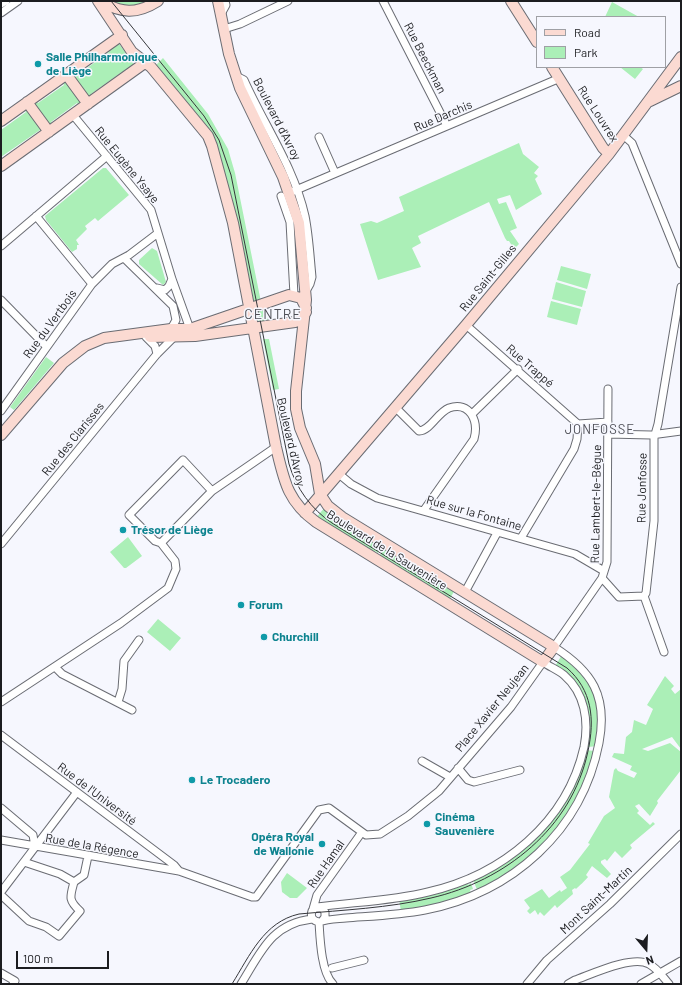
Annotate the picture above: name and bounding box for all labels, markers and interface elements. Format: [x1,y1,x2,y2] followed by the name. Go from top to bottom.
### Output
[536,16,666,68] legend
[401,20,449,96] street label: Rue Beeckman
[574,25,601,39] text: Road
[574,45,598,59] text: Park
[46,50,158,78] place label: Salle Philharmonique de Liège
[33,59,43,69] marker: Salle Philharmonique de Liège
[250,75,304,163] street label: Boulevard d'Avroy
[574,83,622,145] street label: Rue Louvrex
[412,97,474,135] street label: Rue Darchis
[92,124,162,206] street label: Rue Eugène Ysaye
[457,242,519,314] street label: Rue Saint-Gilles
[20,287,80,361] street label: Rue du Vertbois
[244,306,302,322] district label: CENTRE
[503,341,557,391] street label: Rue Trappé
[274,396,308,488] street label: Boulevard d'Avroy
[39,399,107,479] street label: Rue des Clarisses
[565,422,635,438] district label: JONFOSSE
[588,444,604,564] street label: Rue Lambert-le-Bègue
[634,453,650,523] street label: Rue Jonfosse
[425,493,523,533] street label: Rue sur la Fontaine
[324,507,450,593] street label: Boulevard de la Sauvenière
[131,523,213,537] place label: Trésor de Liège
[118,525,128,535] marker: Trésor de Liège
[249,598,283,612] place label: Forum
[236,600,246,610] marker: Forum
[272,630,319,644] place label: Churchill
[259,632,269,642] marker: Churchill
[452,661,532,755] street label: Place Xavier Neujean
[55,760,139,828] street label: Rue de l'Université
[200,773,271,787] place label: Le Trocadero
[187,775,197,785] marker: Le Trocadero
[435,810,494,838] place label: Cinéma Sauvenière
[422,819,432,829] marker: Cinéma Sauvenière
[251,830,314,858] place label: Opéra Royal de Wallonie
[44,831,140,861] street label: Rue de la Régence
[304,837,348,891] street label: Rue Hamal
[317,839,327,849] marker: Opéra Royal de Wallonie
[557,863,635,937] street label: Mont Saint-Martin
[626,929,666,969] north arrow
[18,943,111,969] scale bar
[23,951,53,965] text: 100 m
[644,953,656,968] text: N

